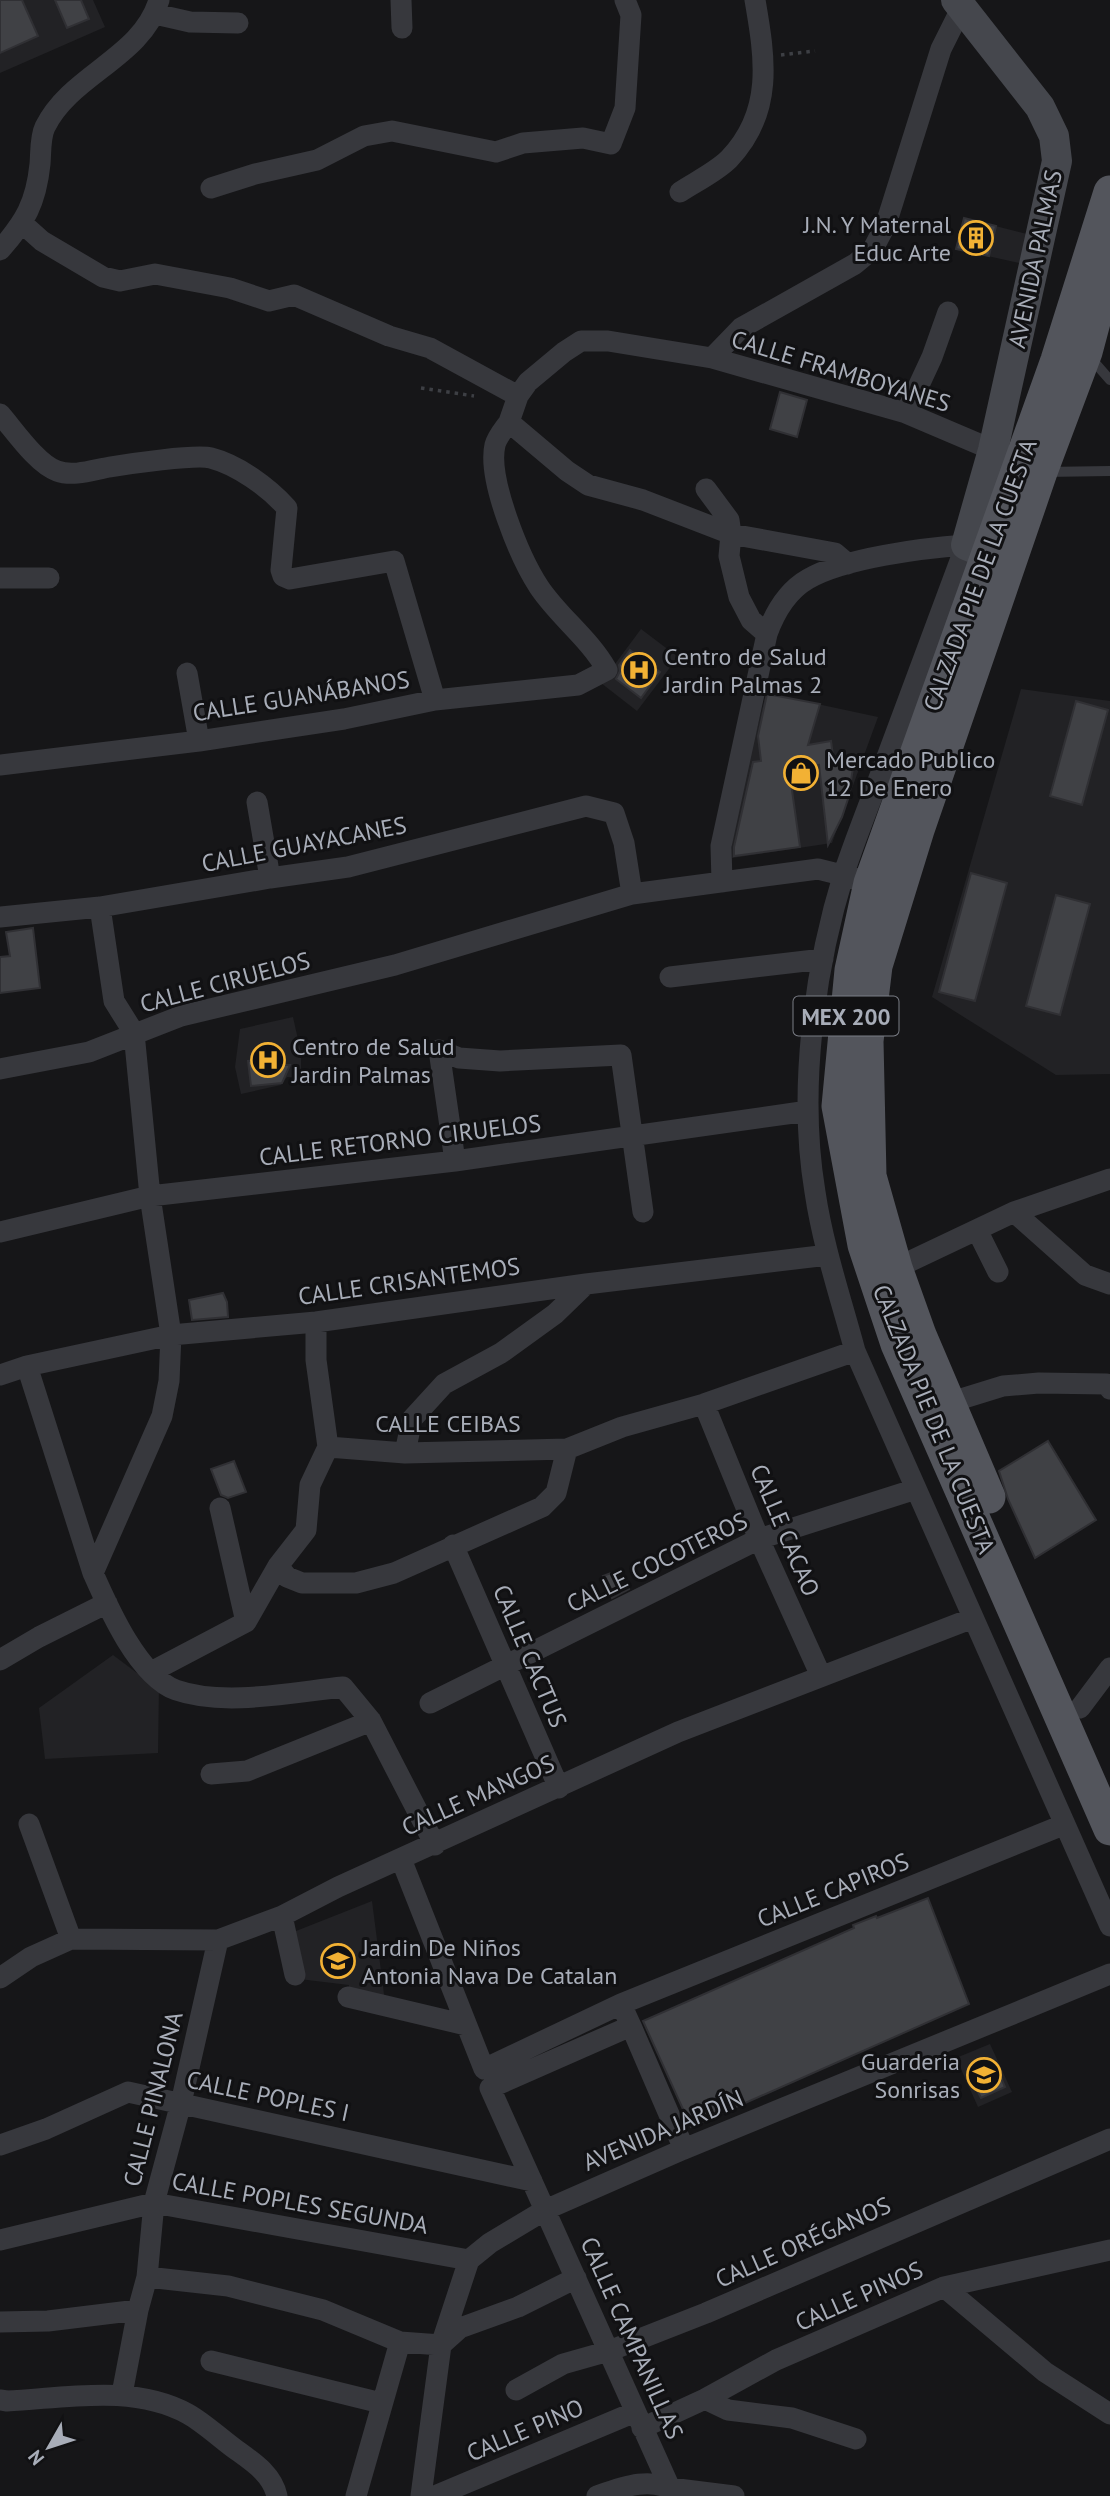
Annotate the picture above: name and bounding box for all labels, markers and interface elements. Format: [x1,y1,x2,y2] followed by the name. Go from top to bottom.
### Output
[1001,167,1069,351] street label: AVENIDA PALMAS
[802,209,951,268] place label: J.N. Y Maternal Educ Arte
[957,219,995,257] building icon: J.N. Y Maternal Educ Arte
[728,323,954,419] street label: CALLE FRAMBOYANES
[916,435,1044,715] street label: CALZADA PIE DE LA CUESTA
[663,641,827,700] place label: Centro de Salud Jardin Palmas 2
[620,651,658,689] hospital icon: Centro de Salud Jardin Palmas 2
[190,664,412,728] street label: CALLE GUANÁBANOS
[826,744,995,803] place label: Mercado Publico 12 De Enero
[782,754,820,792] shop icon: Mercado Publico 12 De Enero
[199,809,409,879] street label: CALLE GUAYACANES
[137,944,313,1020] street label: CALLE CIRUELOS
[794,996,898,1036] road number: MEX 200
[291,1031,455,1090] place label: Centro de Salud Jardin Palmas
[249,1041,287,1079] hospital icon: Centro de Salud Jardin Palmas
[257,1107,543,1173] street label: CALLE RETORNO CIRUELOS
[296,1250,522,1312] street label: CALLE CRISANTEMOS
[866,1280,1002,1558] street label: CALZADA PIE DE LA CUESTA
[375,1408,521,1439] street label: CALLE CEIBAS
[743,1459,827,1601] street label: CALLE CACAO
[561,1505,753,1619] street label: CALLE COCOTEROS
[486,1580,574,1732] street label: CALLE CACTUS
[397,1747,559,1843] street label: CALLE MANGOS
[753,1845,913,1935] street label: CALLE CAPIROS
[361,1932,617,1991] place label: Jardin De Niños Antonia Nava De Catalan
[319,1942,357,1980] school or university icon: Jardin De Niños Antonia Nava De Catalan
[116,2008,190,2190] street label: CALLE PINALONA
[861,2046,960,2105] place label: Guarderia Sonrisas
[965,2056,1003,2094] school or university icon: Guarderia Sonrisas
[184,2064,352,2128] street label: CALLE POPLES I
[578,2082,748,2178] street label: AVENIDA JARDÍN
[169,2165,431,2241] street label: CALLE POPLES SEGUNDA
[710,2189,896,2295] street label: CALLE ORÉGANOS
[573,2232,691,2444] street label: CALLE CAMPANILLAS
[790,2254,928,2338] street label: CALLE PINOS
[462,2391,588,2469] street label: CALLE PINO
[14,2412,84,2482] north arrow
[23,2445,49,2470] text: N

